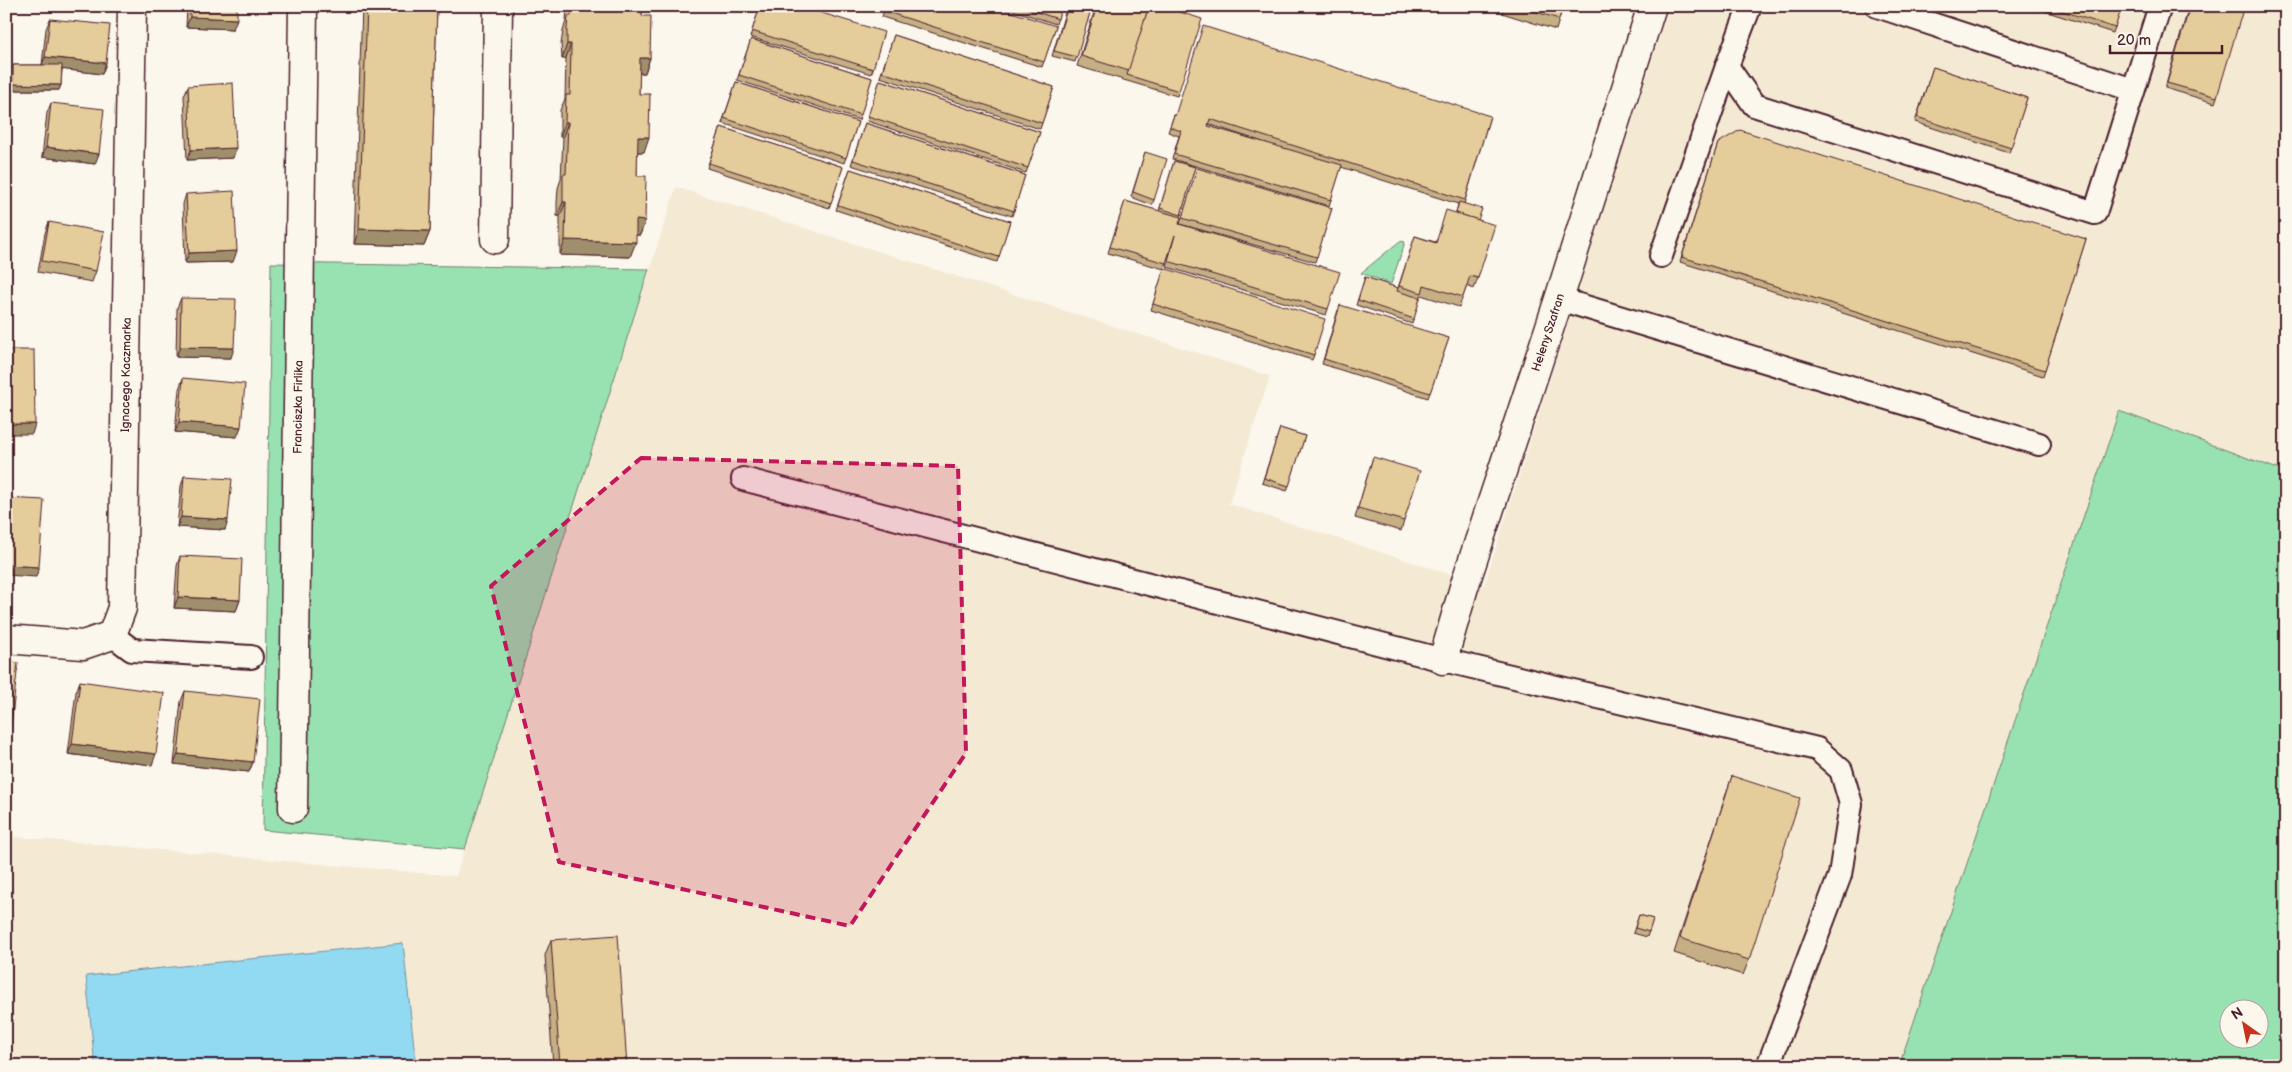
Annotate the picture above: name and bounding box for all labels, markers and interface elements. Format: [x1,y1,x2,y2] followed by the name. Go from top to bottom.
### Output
[2110,22,2222,54] scale bar
[2117,31,2151,50] text: 20 m
[1528,291,1568,373] street label: Heleny Szafran
[117,317,134,432] street label: Ignacego Kaczmarka
[290,360,306,454] street label: Franciszka Firlika
[2220,1000,2270,1050] north arrow
[2228,1004,2246,1024] text: N

